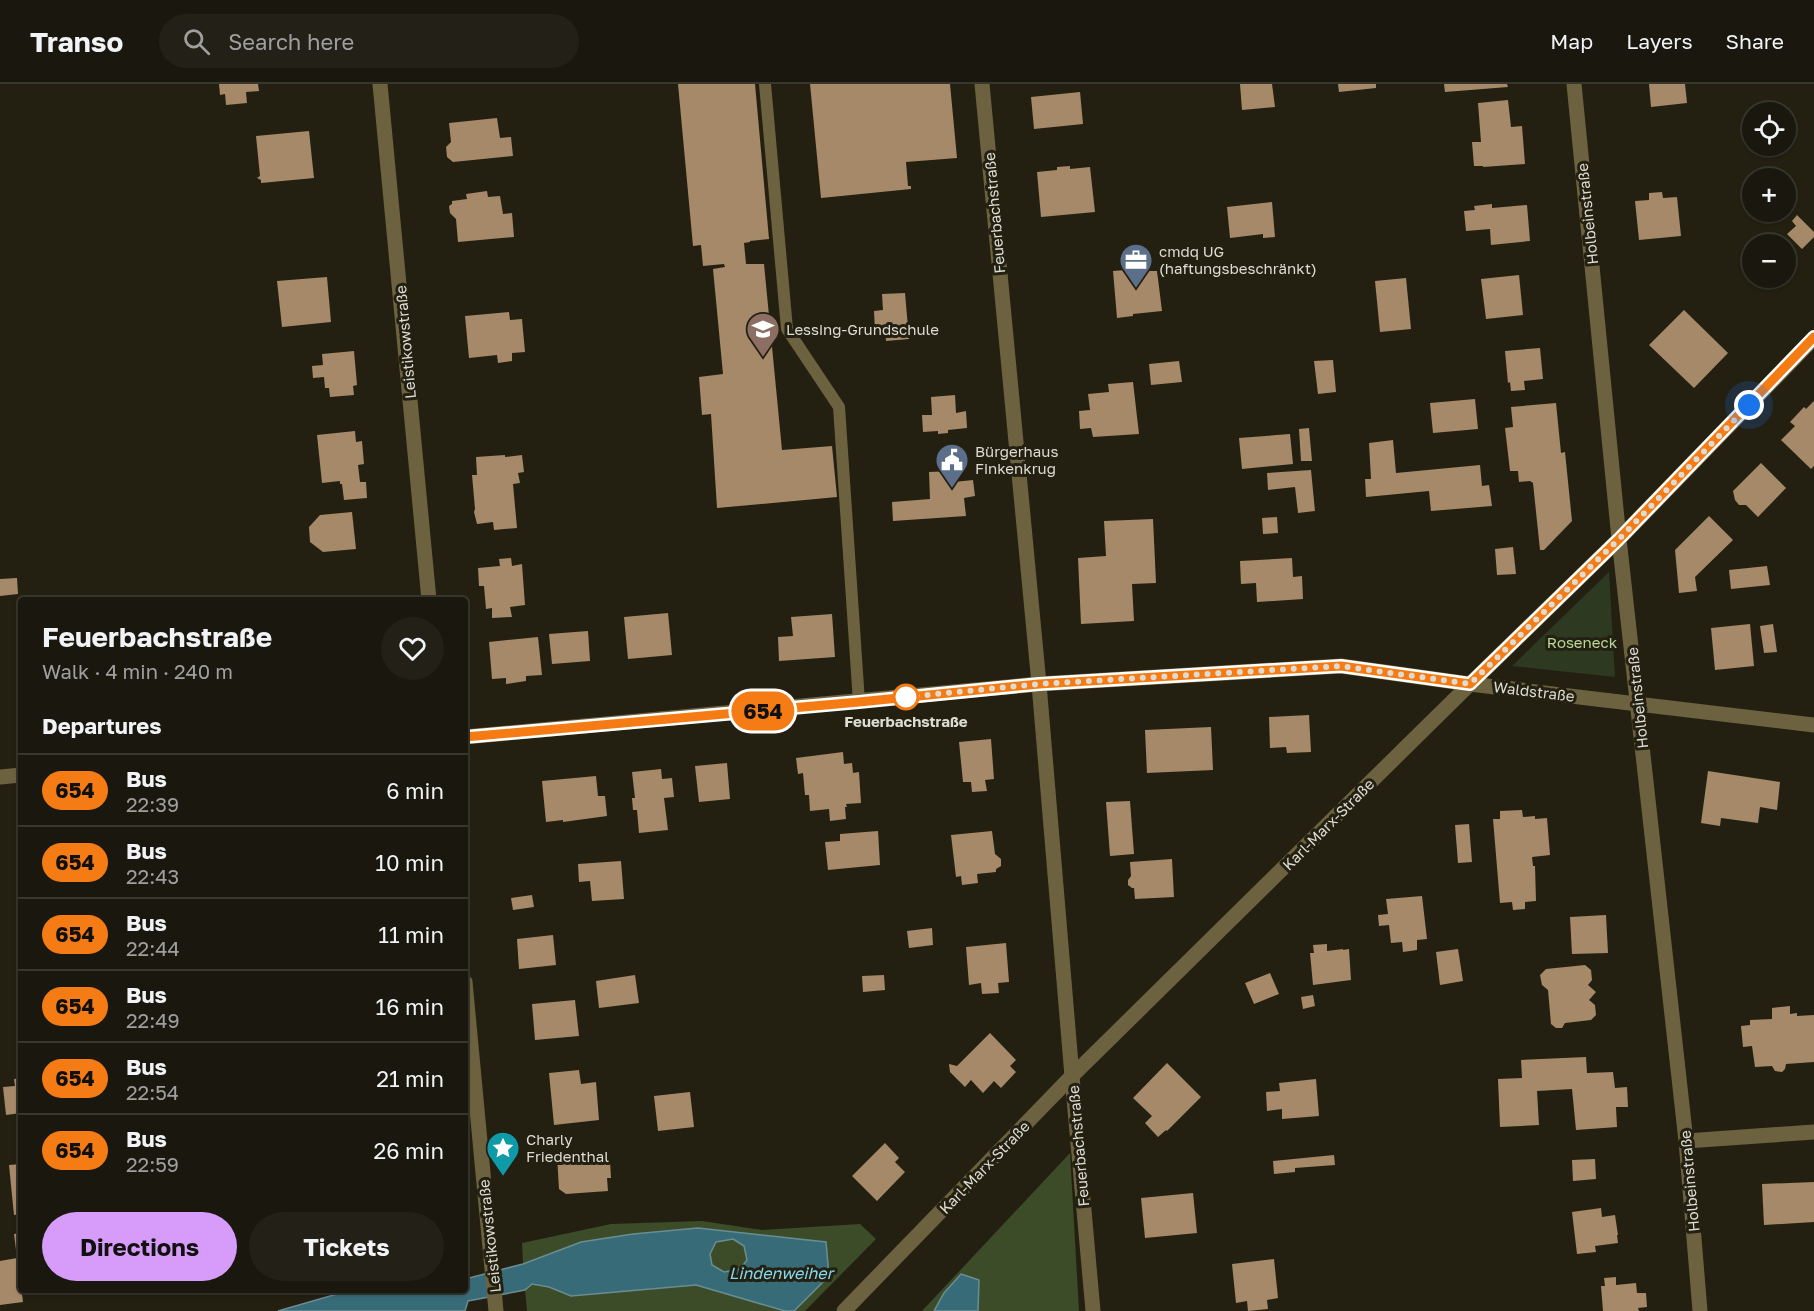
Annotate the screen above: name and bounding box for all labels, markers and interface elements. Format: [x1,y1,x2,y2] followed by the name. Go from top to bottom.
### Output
[159,14,579,68] search box
[30,25,123,58] text: Transo
[180,25,213,58] icon: search
[228,28,354,55] text: Search here
[1550,28,1593,54] text: Map
[1626,28,1693,54] text: Layers
[1726,28,1784,54] text: Share
[1742,102,1796,288] map controls
[1742,102,1796,156] button: locate
[980,151,1008,274] street label: Feuerbachstraße
[1573,162,1601,266] street label: Holbeinstraße
[1742,168,1796,222] button: +
[1742,234,1796,288] button: −
[1118,242,1154,289] office icon: cmdq UG (haftungsbeschränkt)
[1159,242,1317,277] place label: cmdq UG (haftungsbeschränkt)
[391,284,419,399] street label: Leistikowstraße
[745,311,781,358] school or university icon: Lessing-Grundschule
[786,320,939,338] place label: Lessing-Grundschule
[1734,390,1764,420] your location
[934,442,970,489] public building icon: Bürgerhaus Finkenkrug
[975,442,1058,477] place label: Bürgerhaus Finkenkrug
[381,617,444,680] button: heart
[42,620,272,653] text: Feuerbachstraße
[1547,633,1618,651] park label: Roseneck
[1623,646,1651,750] street label: Holbeinstraße
[42,659,233,683] text: Walk · 4 min · 240 m
[1492,677,1576,705] street label: Waldstraße
[893,684,919,710] marker: Feuerbachstraße
[728,692,798,730] line badge: 654
[743,698,783,724] text: 654
[42,712,161,739] text: Departures
[844,712,968,730] place label: Feuerbachstraße
[126,765,167,792] text: Bus
[1278,774,1378,874] street label: Karl-Marx-Straße
[55,777,95,803] text: 654
[386,777,444,804] text: 6 min
[126,792,179,816] text: 22:39
[126,837,167,864] text: Bus
[55,849,95,875] text: 654
[375,849,444,876] text: 10 min
[126,864,179,888] text: 22:43
[126,909,167,936] text: Bus
[55,921,95,947] text: 654
[378,921,444,948] text: 11 min
[126,936,180,960] text: 22:44
[126,981,167,1008] text: Bus
[55,993,95,1019] text: 654
[376,993,444,1020] text: 16 min
[126,1008,180,1032] text: 22:49
[126,1053,167,1080] text: Bus
[55,1065,95,1091] text: 654
[376,1065,444,1092] text: 21 min
[126,1080,179,1104] text: 22:54
[1064,1084,1092,1207] street label: Feuerbachstraße
[935,1117,1033,1217] street label: Karl-Marx-Straße
[126,1125,167,1152] text: Bus
[1676,1129,1702,1233] street label: Holbeinstraße
[485,1130,521,1177] place icon: Charly Friedenthal
[526,1130,609,1165] place label: Charly Friedenthal
[55,1137,95,1163] text: 654
[374,1137,444,1164] text: 26 min
[126,1152,179,1176] text: 22:59
[474,1178,504,1294] street label: Leistikowstraße
[42,1212,237,1281] button: Directions
[249,1212,444,1281] button: Tickets
[729,1263,836,1283] water label: Lindenweiher

